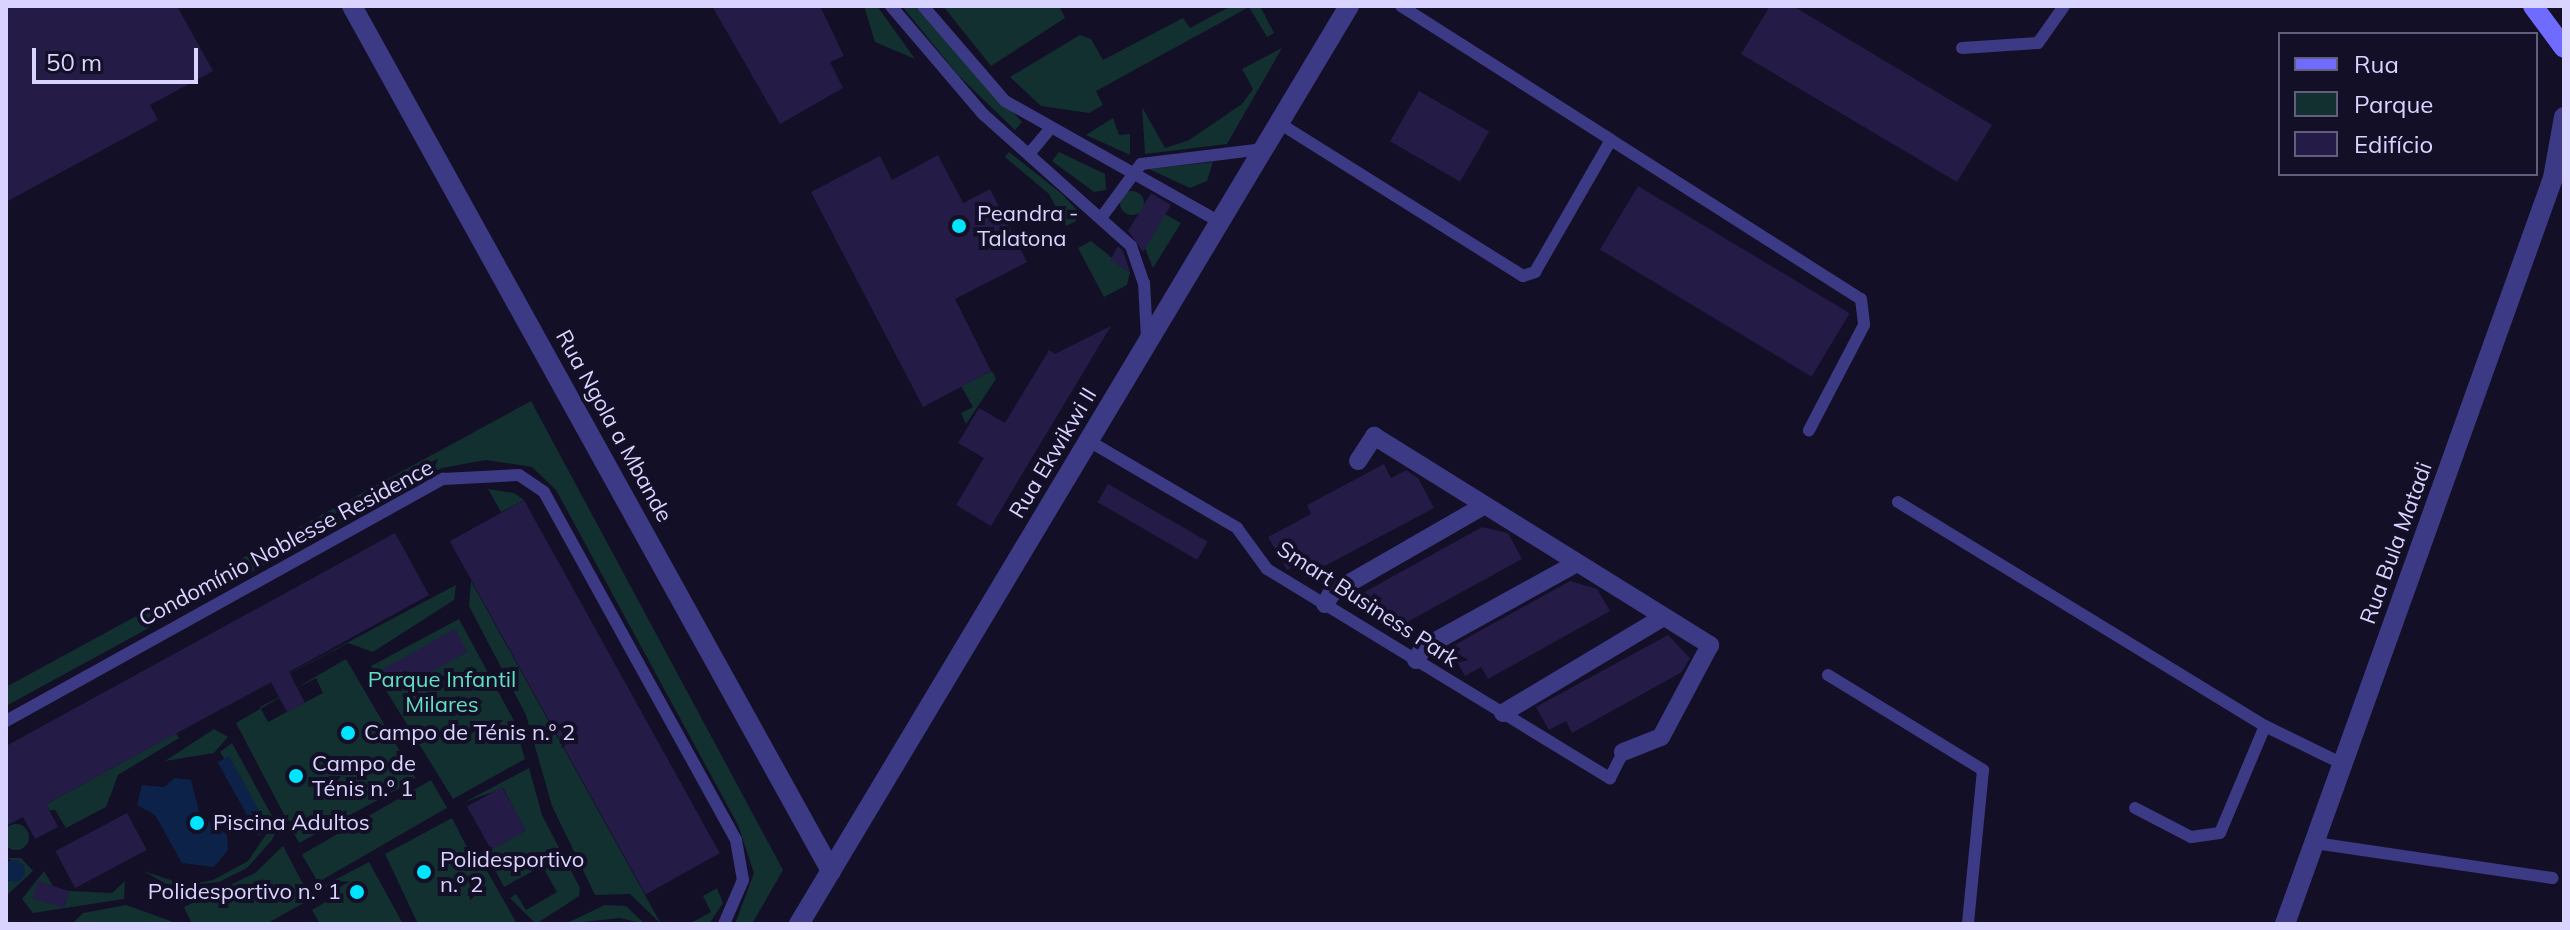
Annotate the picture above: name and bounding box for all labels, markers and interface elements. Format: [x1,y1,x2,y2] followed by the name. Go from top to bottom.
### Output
[36,32,202,82] scale bar
[2278,32,2538,176] legend
[46,47,102,77] text: 50 m
[2354,49,2399,79] text: Rua
[2354,89,2433,119] text: Parque
[2354,129,2433,159] text: Edifício
[977,200,1078,252] place label: Peandra - Talatona
[948,215,970,237] marker: Peandra - Talatona
[550,325,678,527] street label: Rua Ngola a Mbande
[1004,383,1102,523] street label: Rua Ekwikwi II
[134,454,438,632] street label: Condomínio Noblesse Residence
[2355,459,2437,627] street label: Rua Bula Matadi
[1272,536,1464,672] street label: Smart Business Park
[368,666,516,718] park label: Parque Infantil Milares
[364,720,575,746] place label: Campo de Ténis n.º 2
[339,724,357,742] marker: Campo de Ténis n.º 2
[312,750,416,802] place label: Campo de Ténis n.º 1
[287,767,305,785] marker: Campo de Ténis n.º 1
[213,810,370,836] place label: Piscina Adultos
[188,814,206,832] marker: Piscina Adultos
[440,846,584,898] place label: Polidesportivo n.º 2
[415,863,433,881] marker: Polidesportivo n.º 2
[148,879,341,905] place label: Polidesportivo n.º 1
[348,883,366,901] marker: Polidesportivo n.º 1

